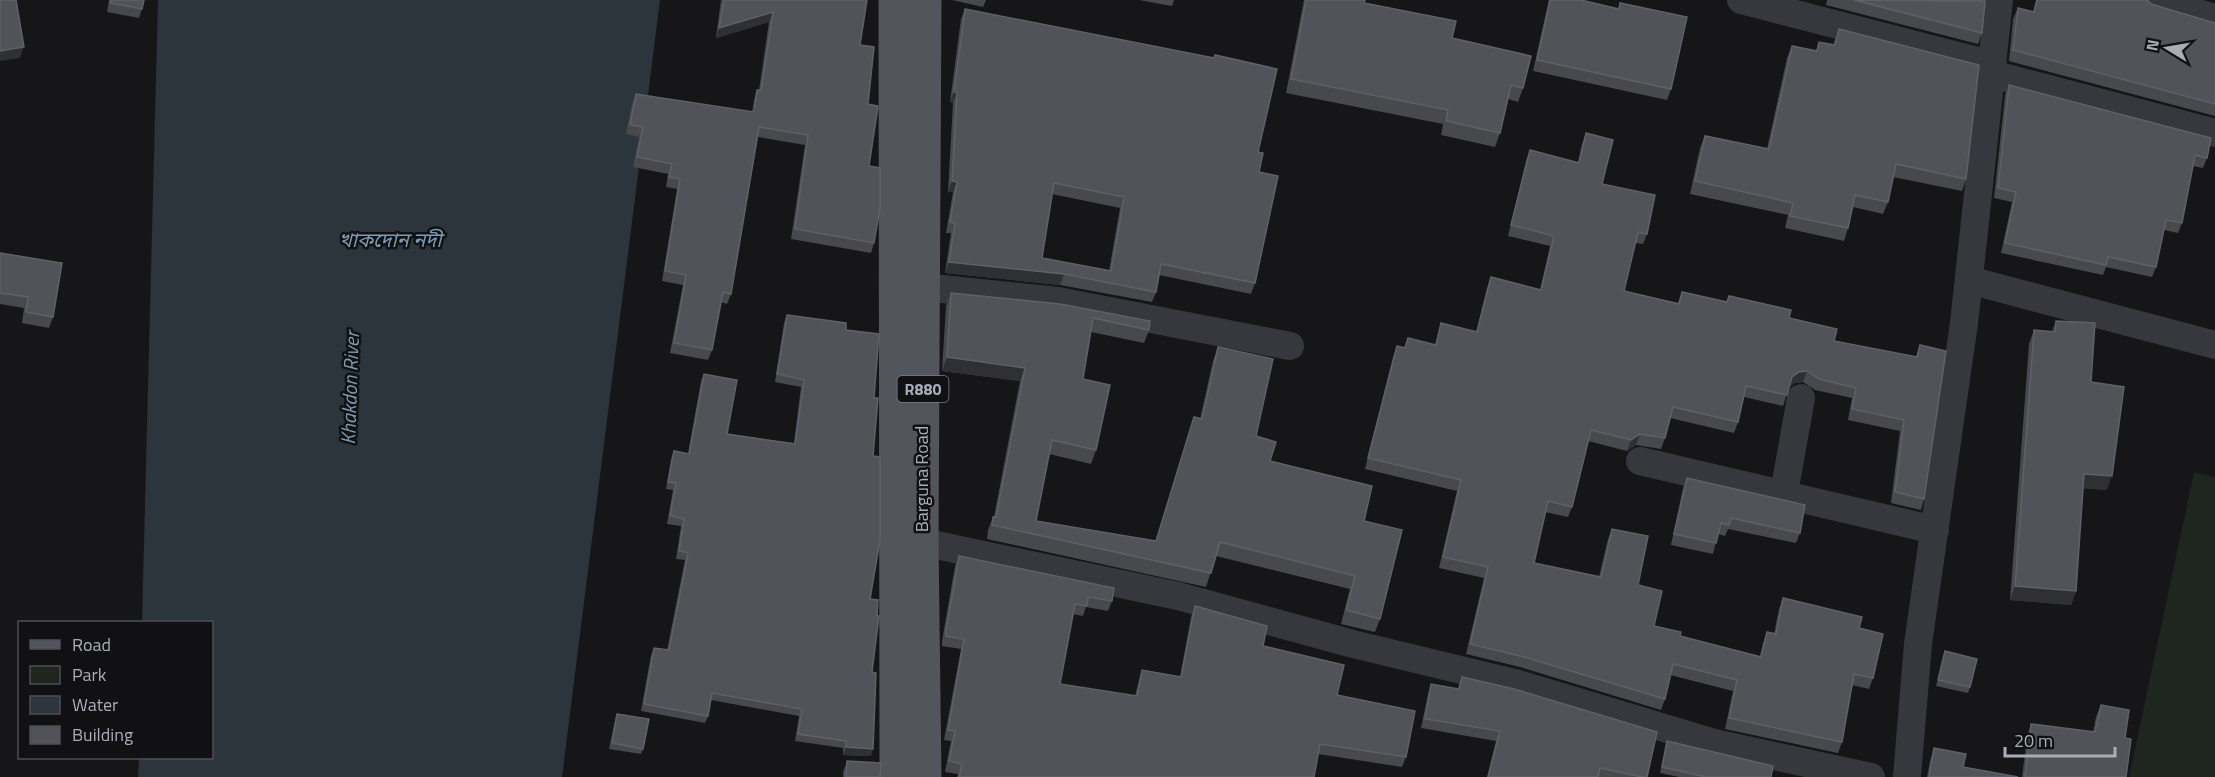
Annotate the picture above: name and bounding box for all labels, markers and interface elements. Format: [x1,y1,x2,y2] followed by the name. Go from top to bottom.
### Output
[2137,18,2197,78] north arrow
[2139,37,2165,53] text: N
[338,224,445,255] water label: খাকদোন নদী
[332,328,367,445] water label: Khakdon River
[898,376,948,402] road number: R880
[908,426,935,532] street label: Barguna Road
[18,621,213,759] legend
[72,631,111,658] text: Road
[72,661,107,688] text: Park
[72,691,118,718] text: Water
[2005,720,2114,758] scale bar
[72,721,133,748] text: Building
[2014,727,2053,754] text: 20 m

